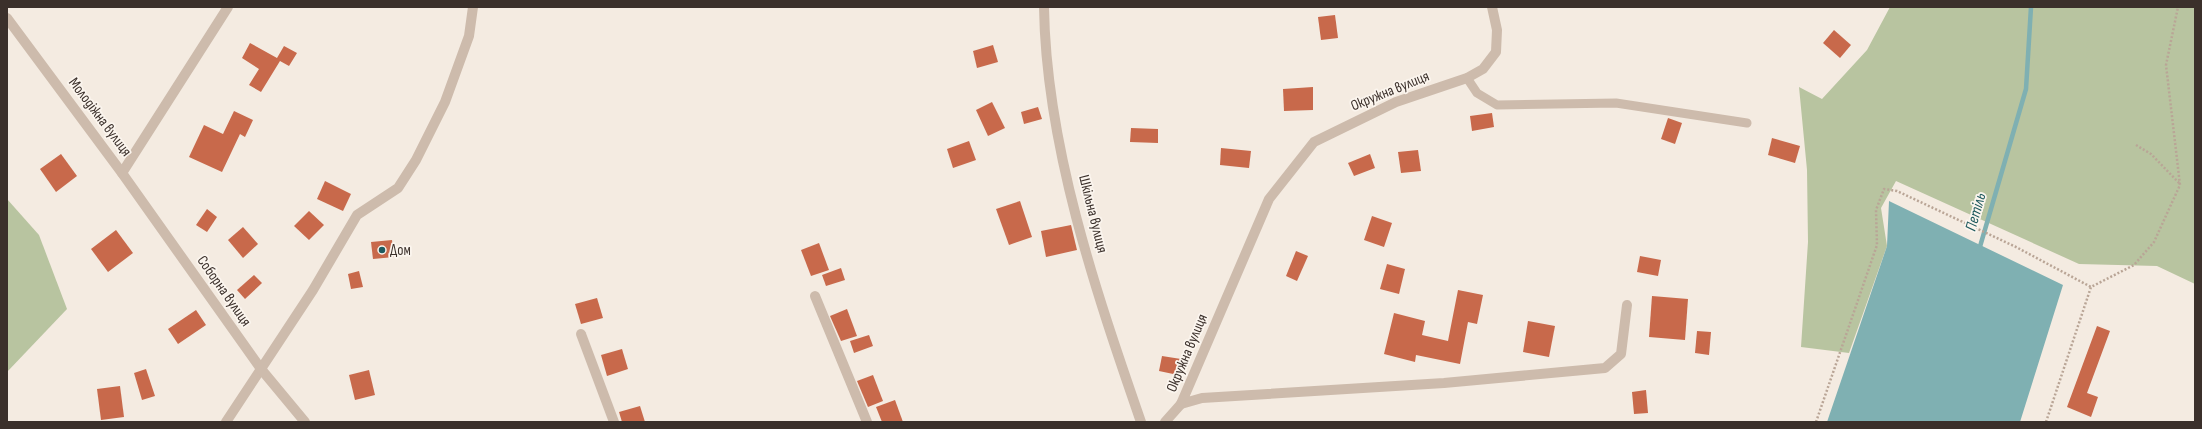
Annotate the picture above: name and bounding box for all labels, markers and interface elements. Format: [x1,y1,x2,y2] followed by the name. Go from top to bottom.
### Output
[1348,67,1432,115] street label: Окружна вулиця
[64,74,136,160] street label: Молодіжна вулиця
[1074,173,1112,255] street label: Шкільна вулиця
[1962,191,1990,233] water label: Петіль
[390,241,411,260] place label: Дом
[377,245,387,255] marker: Дом
[193,252,255,330] street label: Соборна вулиця
[1162,311,1212,395] street label: Окружна вулиця

